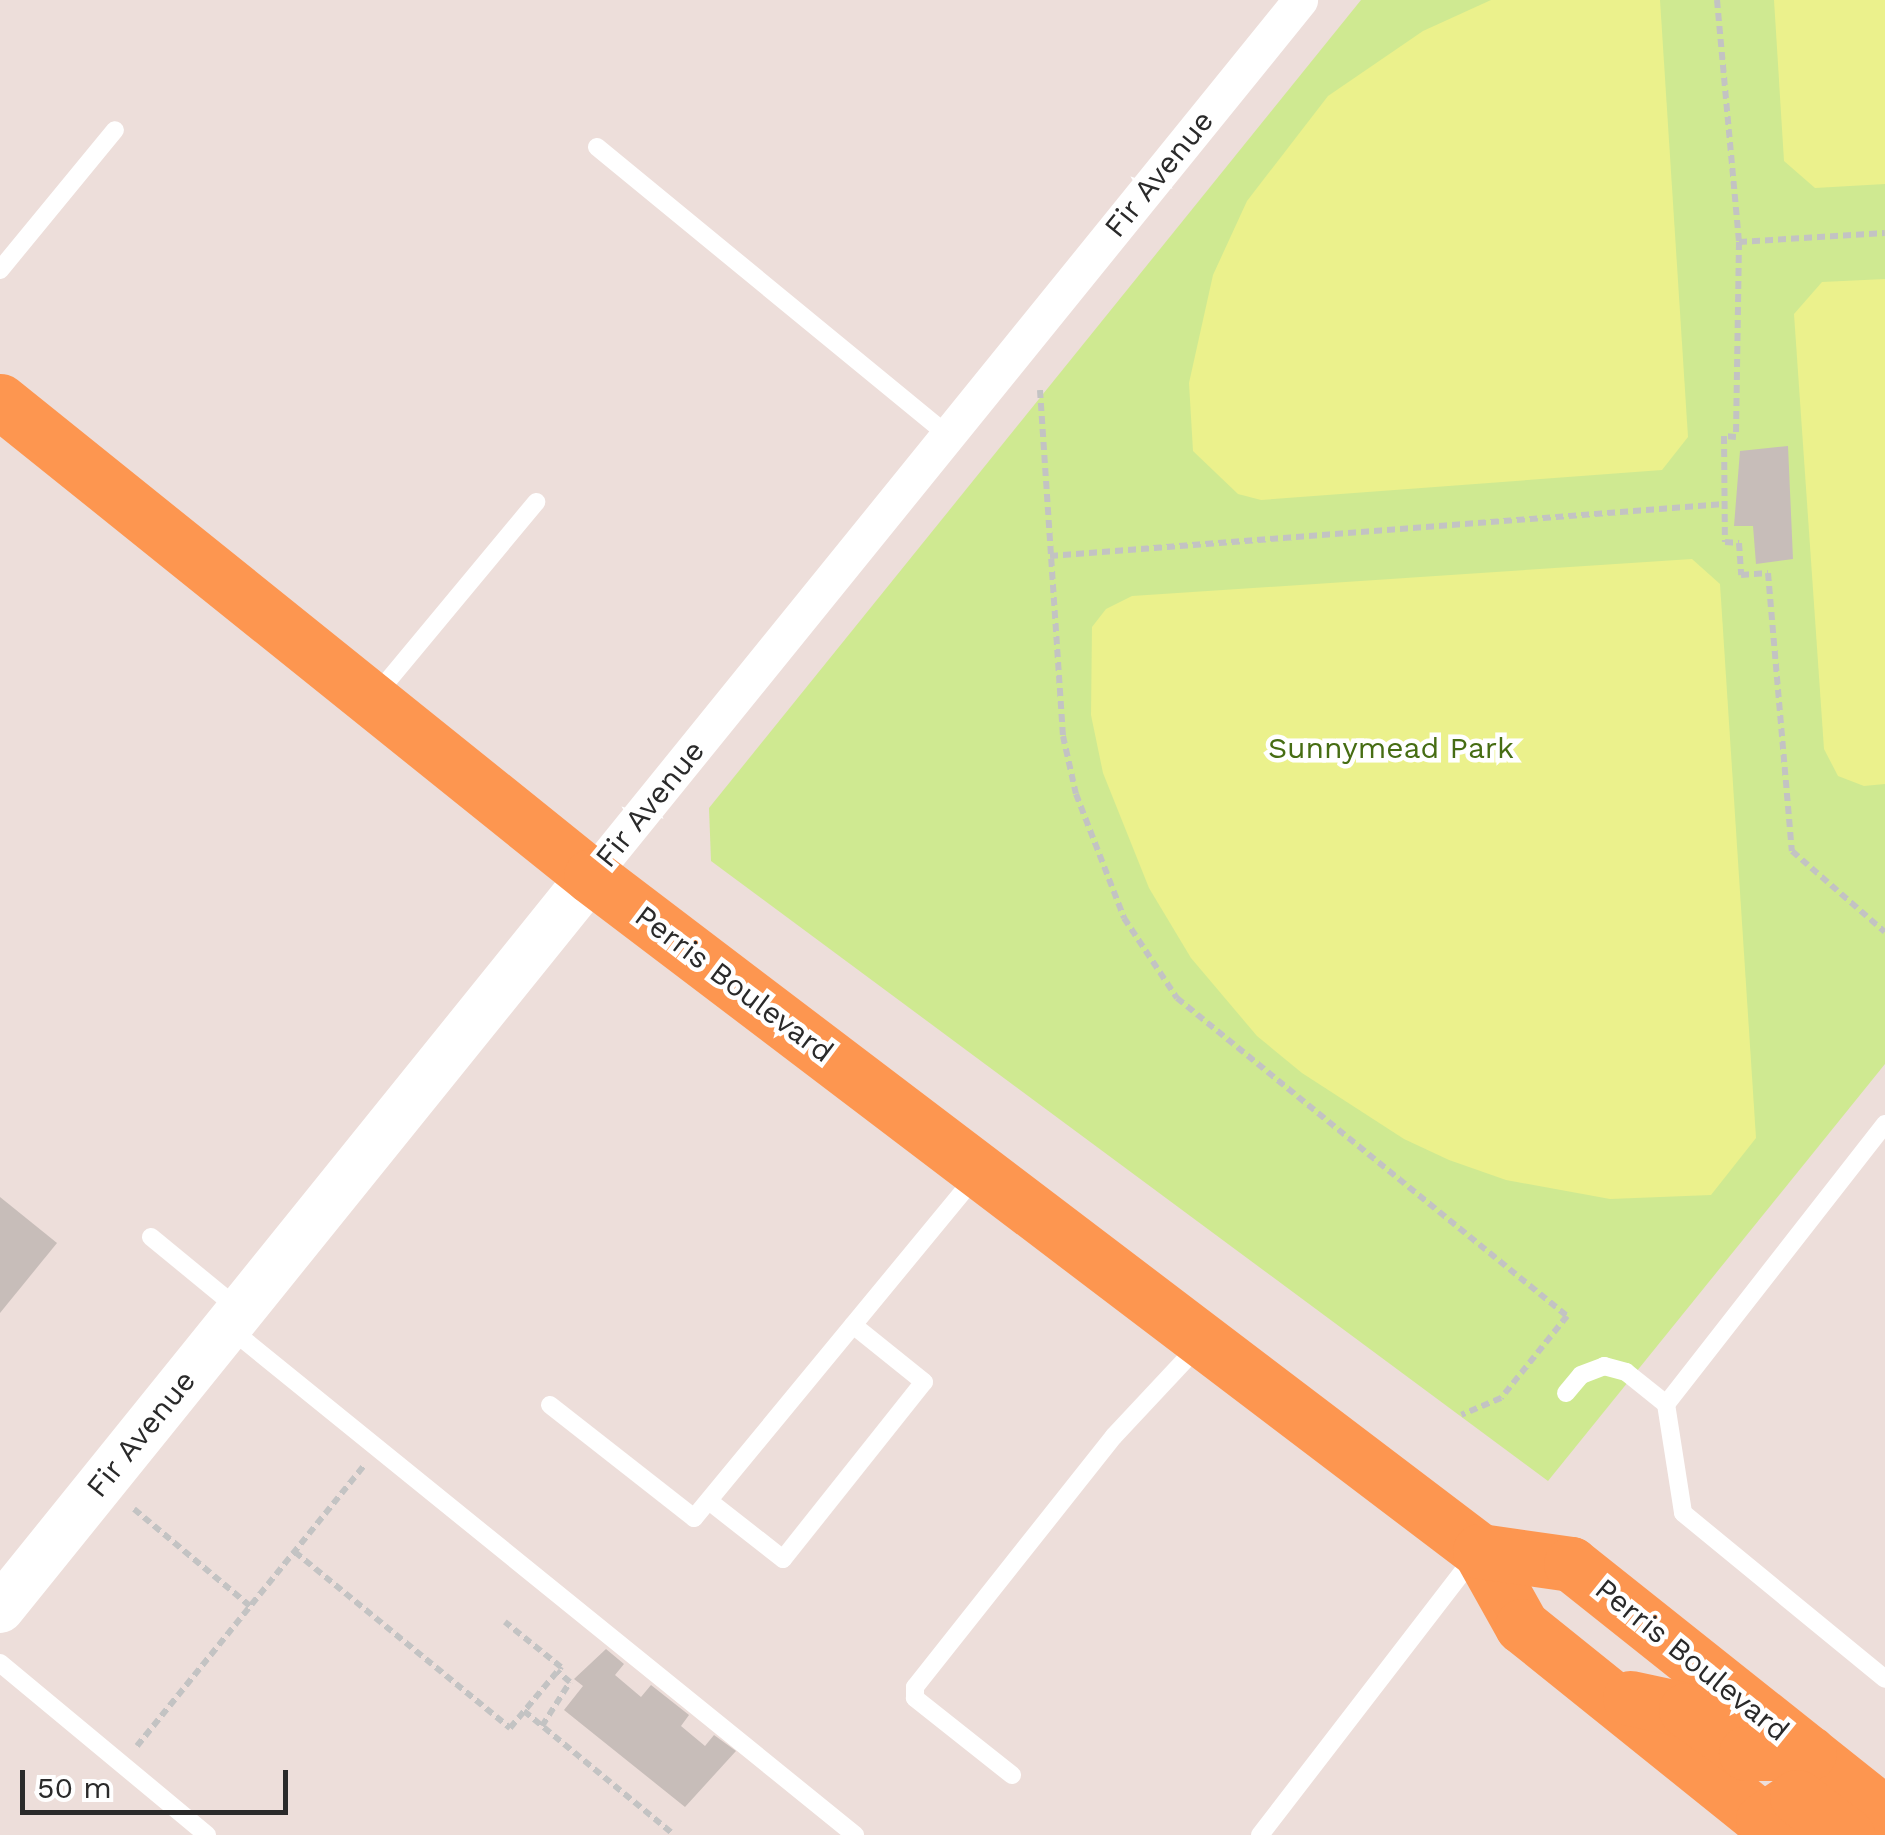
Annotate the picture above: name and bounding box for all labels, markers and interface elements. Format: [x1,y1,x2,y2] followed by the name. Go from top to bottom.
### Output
[1096,102,1222,246] street label: Fir Avenue
[1268,730,1514,766] park label: Sunnymead Park
[587,732,713,876] street label: Fir Avenue
[628,898,840,1070] street label: Perris Boulevard
[78,1362,204,1506] street label: Fir Avenue
[1588,1571,1796,1749] street label: Perris Boulevard
[25,1750,292,1812] scale bar
[37,1770,112,1805] text: 50 m

